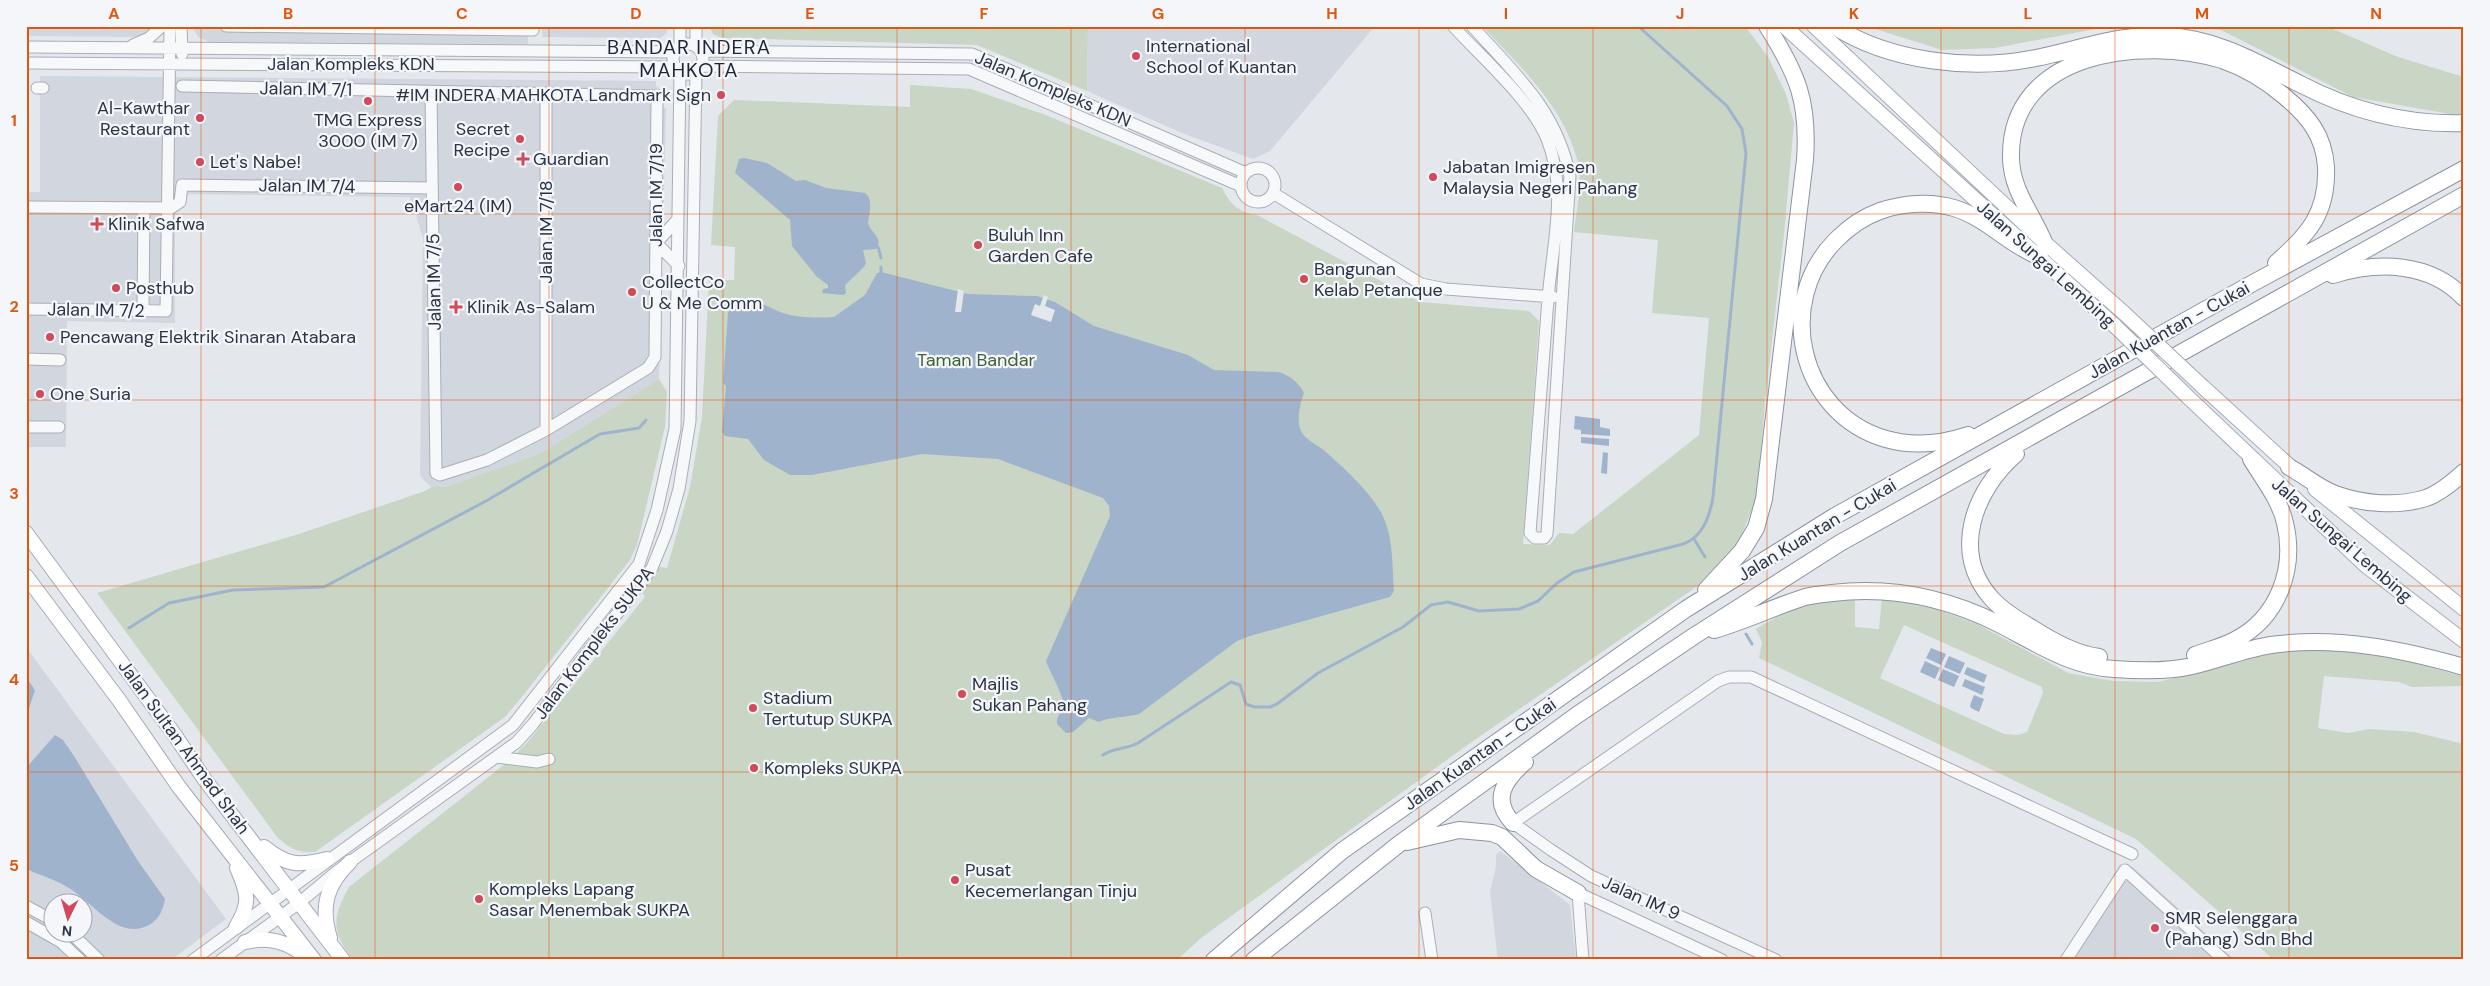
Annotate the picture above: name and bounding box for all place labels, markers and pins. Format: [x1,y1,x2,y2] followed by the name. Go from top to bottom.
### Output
[1146,34,1297,79] place label: International School of Kuantan
[1130,50,1142,62] marker: International School of Kuantan
[396,83,711,107] place label: #IM INDERA MAHKOTA Landmark Sign
[715,89,727,101] marker: #IM INDERA MAHKOTA Landmark Sign
[362,95,374,107] marker: TMG Express 3000 (IM 7)
[97,96,190,141] place label: Al-Kawthar Restaurant
[314,108,422,153] place label: TMG Express 3000 (IM 7)
[194,112,206,124] marker: Al-Kawthar Restaurant
[454,117,510,162] place label: Secret Recipe
[514,133,526,145] marker: Secret Recipe
[533,147,609,171] place label: Guardian
[210,150,301,174] place label: Let's Nabe!
[517,153,529,165] marker: Guardian
[1443,155,1638,200] place label: Jabatan Imigresen Malaysia Negeri Pahang
[194,156,206,168] marker: Let's Nabe!
[1427,171,1439,183] marker: Jabatan Imigresen Malaysia Negeri Pahang
[452,181,464,193] marker: eMart24 (IM)
[404,194,512,218] place label: eMart24 (IM)
[108,212,205,236] place label: Klinik Safwa
[90,217,104,231] marker: Klinik Safwa
[988,223,1093,268] place label: Buluh Inn Garden Cafe
[972,239,984,251] marker: Buluh Inn Garden Cafe
[1314,257,1443,302] place label: Bangunan Kelab Petanque
[642,270,762,315] place label: CollectCo U & Me Comm
[1298,273,1310,285] marker: Bangunan Kelab Petanque
[126,276,194,300] place label: Posthub
[110,282,122,294] marker: Posthub
[626,286,638,298] marker: CollectCo U & Me Comm
[467,295,595,319] place label: Klinik As-Salam
[449,300,463,314] marker: Klinik As-Salam
[60,325,356,349] place label: Pencawang Elektrik Sinaran Atabara
[44,331,56,343] marker: Pencawang Elektrik Sinaran Atabara
[50,382,131,406] place label: One Suria
[34,388,46,400] marker: One Suria
[972,672,1087,717] place label: Majlis Sukan Pahang
[763,686,893,731] place label: Stadium Tertutup SUKPA
[956,688,968,700] marker: Majlis Sukan Pahang
[747,702,759,714] marker: Stadium Tertutup SUKPA
[764,756,902,780] place label: Kompleks SUKPA
[748,762,760,774] marker: Kompleks SUKPA
[965,858,1137,903] place label: Pusat Kecemerlangan Tinju
[949,874,961,886] marker: Pusat Kecemerlangan Tinju
[489,877,690,922] place label: Kompleks Lapang Sasar Menembak SUKPA
[473,893,485,905] marker: Kompleks Lapang Sasar Menembak SUKPA
[2165,906,2313,951] place label: SMR Selenggara (Pahang) Sdn Bhd
[2149,922,2161,934] marker: SMR Selenggara (Pahang) Sdn Bhd

